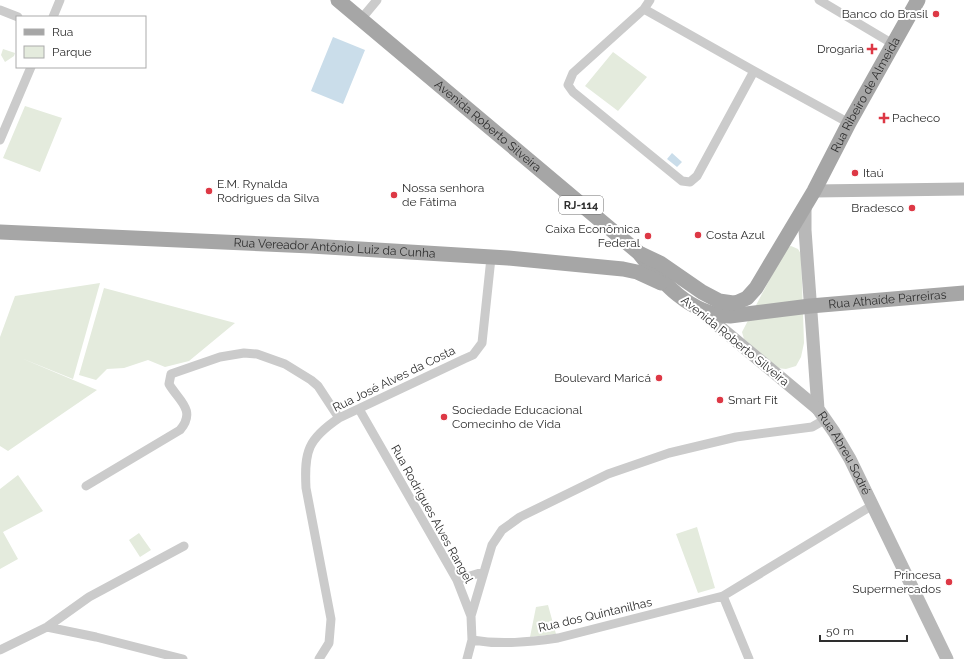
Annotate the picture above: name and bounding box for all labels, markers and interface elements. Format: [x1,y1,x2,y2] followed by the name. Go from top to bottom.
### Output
[842,7,929,21] place label: Banco do Brasil
[931,9,941,19] marker: Banco do Brasil
[16,16,146,68] legend
[52,25,73,39] text: Rua
[828,35,903,155] street label: Rua Ribeiro de Almeida
[817,42,864,56] place label: Drogaria
[867,44,877,54] marker: Drogaria
[52,45,92,59] text: Parque
[432,77,544,175] street label: Avenida Roberto Silveira
[892,111,940,125] place label: Pacheco
[879,113,889,123] marker: Pacheco
[863,166,884,180] place label: Itaú
[850,168,860,178] marker: Itaú
[217,177,319,205] place label: E.M. Rynalda Rodrigues da Silva
[402,181,484,209] place label: Nossa senhora de Fátima
[204,186,214,196] marker: E.M. Rynalda Rodrigues da Silva
[389,190,399,200] marker: Nossa senhora de Fátima
[559,196,603,214] road number: RJ-114
[851,201,904,215] place label: Bradesco
[907,203,917,213] marker: Bradesco
[545,222,641,250] place label: Caixa Econômica Federal
[706,228,766,242] place label: Costa Azul
[693,230,703,240] marker: Costa Azul
[643,231,653,241] marker: Caixa Econômica Federal
[233,236,436,261] street label: Rua Vereador Antônio Luiz da Cunha
[828,287,947,311] street label: Rua Athaíde Parreiras
[678,293,792,389] street label: Avenida Roberto Silveira
[330,343,458,415] street label: Rua José Alves da Costa
[554,371,651,385] place label: Boulevard Maricá
[654,373,664,383] marker: Boulevard Maricá
[728,393,778,407] place label: Smart Fit
[715,395,725,405] marker: Smart Fit
[452,403,583,431] place label: Sociedade Educacional Comecinho de Vida
[815,409,873,497] street label: Rua Abreu Sodré
[439,412,449,422] marker: Sociedade Educacional Comecinho de Vida
[388,442,476,586] street label: Rua Rodrigues Alves Rangel
[852,568,941,596] place label: Princesa Supermercados
[944,577,954,587] marker: Princesa Supermercados
[537,595,653,635] street label: Rua dos Quintanilhas
[820,617,907,643] scale bar
[826,624,854,638] text: 50 m

